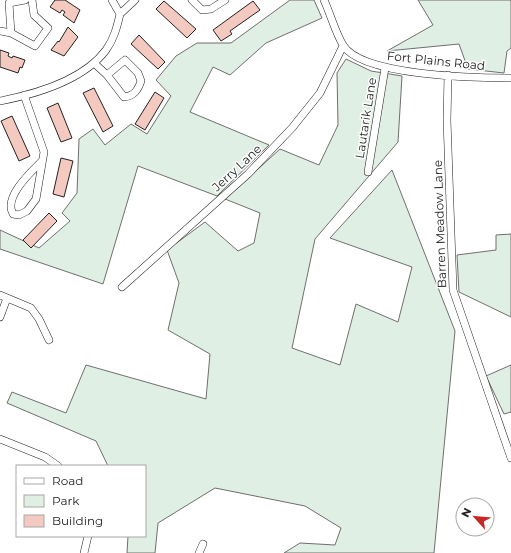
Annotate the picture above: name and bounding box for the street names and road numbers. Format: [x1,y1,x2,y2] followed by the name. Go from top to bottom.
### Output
[386,48,486,73] street label: Fort Plains Road
[352,76,379,159] street label: Lautarik Lane
[208,141,264,195] street label: Jerry Lane
[430,160,449,288] street label: Barren Meadow Lane

